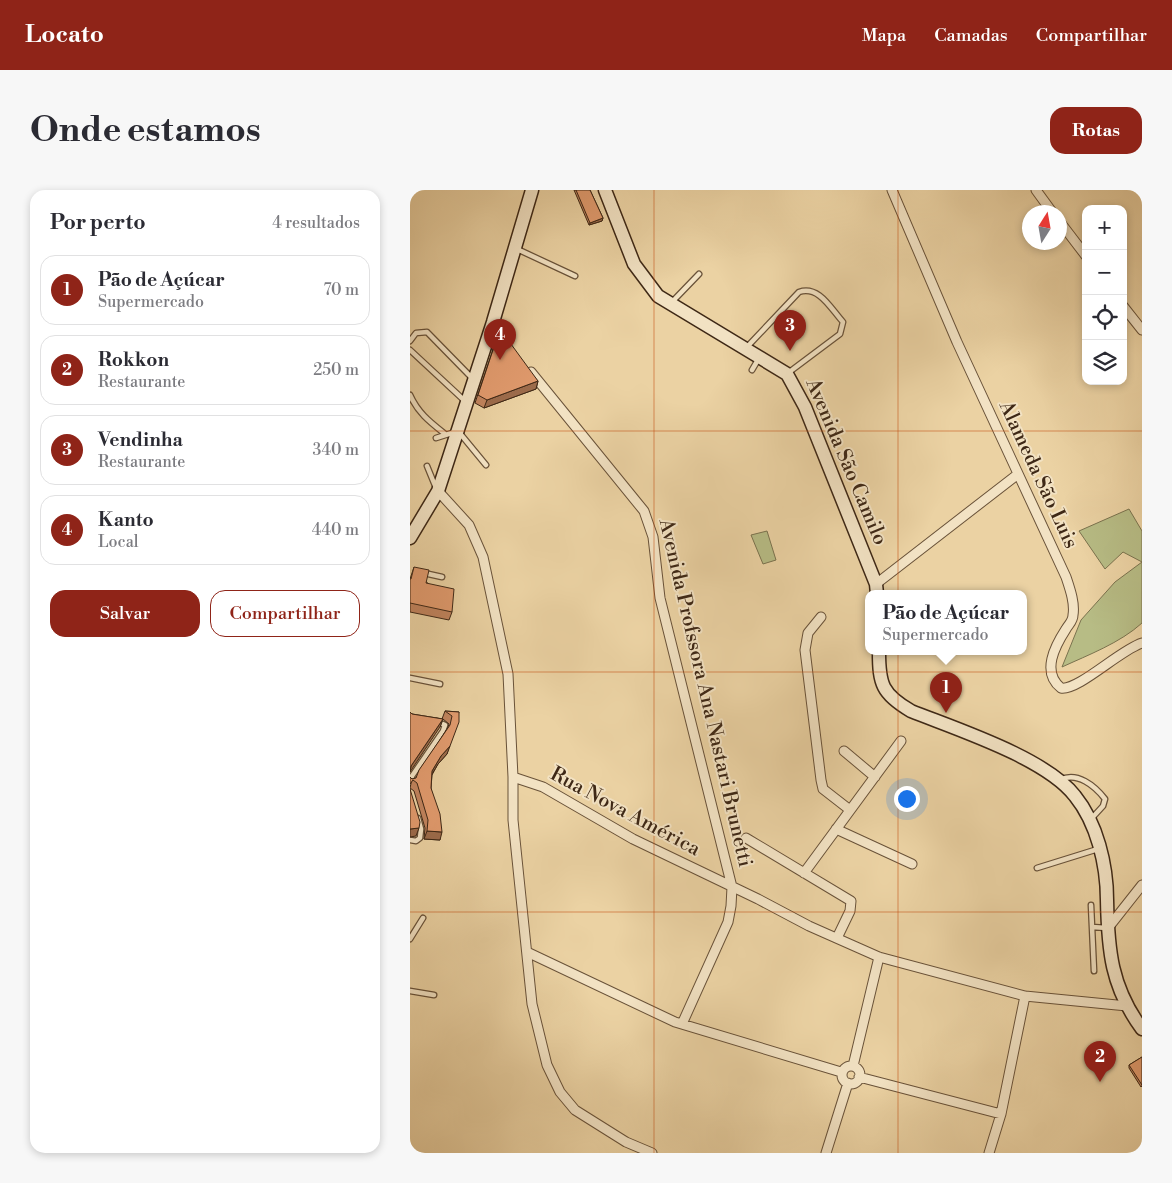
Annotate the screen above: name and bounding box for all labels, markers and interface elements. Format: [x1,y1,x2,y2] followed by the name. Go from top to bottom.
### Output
[25,20,104,50] text: Locato
[862,24,906,47] text: Mapa
[934,24,1008,47] text: Camadas
[1036,24,1147,47] text: Compartilhar
[1050,107,1142,154] button: Rotas
[30,109,261,152] text: Onde estamos
[1022,205,1067,250] north arrow
[1082,205,1127,385] map controls
[1082,205,1127,250] button: +
[50,210,146,236] text: Por perto
[272,213,360,233] text: 4 resultados
[1082,250,1127,295] button: −
[98,268,225,292] text: Pão de Açúcar
[63,280,71,300] text: 1
[323,280,359,300] text: 70 m
[98,292,204,312] text: Supermercado
[1082,295,1127,340] button: locate
[774,310,806,351] pin: 3
[484,319,516,360] pin: 4
[1082,340,1127,385] button: layers
[98,348,169,372] text: Rokkon
[62,360,72,380] text: 2
[313,360,359,380] text: 250 m
[98,372,185,392] text: Restaurante
[799,374,892,549] street label: Avenida São Camilo
[992,396,1083,553] street label: Alameda São Luis
[98,428,183,452] text: Vendinha
[62,440,72,460] text: 3
[312,440,359,460] text: 340 m
[98,452,185,472] text: Restaurante
[98,508,154,532] text: Kanto
[652,515,757,870] street label: Avenida Profssora Ana Nastari Brunetti
[62,520,72,540] text: 4
[312,520,359,540] text: 440 m
[98,532,139,552] text: Local
[50,590,200,637] button: Salvar
[210,590,360,637] button: Compartilhar
[865,590,1027,655] popup
[883,601,1009,625] text: Pão de Açúcar
[883,625,989,645] text: Supermercado
[930,672,962,713] pin: 1
[546,762,705,862] street label: Rua Nova América
[894,786,920,812] your location
[1084,1041,1116,1082] pin: 2

